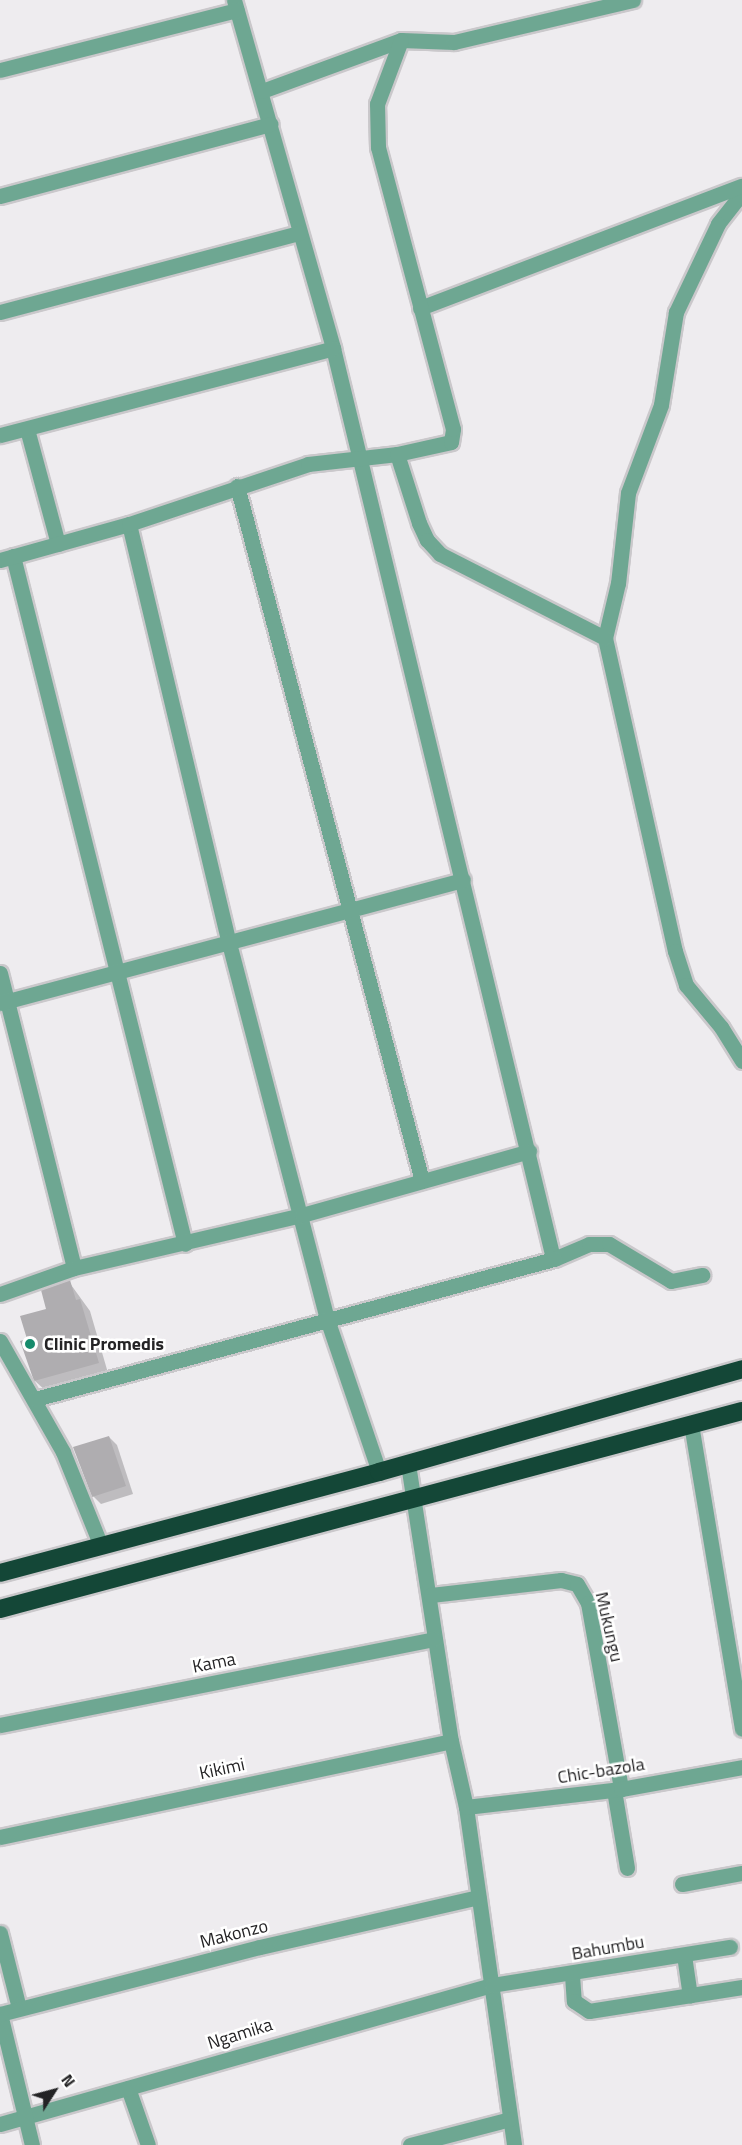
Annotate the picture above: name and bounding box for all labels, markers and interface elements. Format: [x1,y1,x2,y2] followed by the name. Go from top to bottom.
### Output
[44,1333,164,1355] place label: Clinic Promedis
[21,1335,39,1353] marker: Clinic Promedis
[590,1590,628,1664] street label: Mukungu
[191,1648,237,1678] street label: Kama
[556,1753,646,1789] street label: Chic-bazola
[197,1754,247,1784] street label: Kikimi
[198,1915,270,1953] street label: Makonzo
[570,1931,646,1965] street label: Bahumbu
[205,2014,275,2054] street label: Ngamika
[24,2061,84,2121] north arrow
[56,2069,82,2092] text: N

